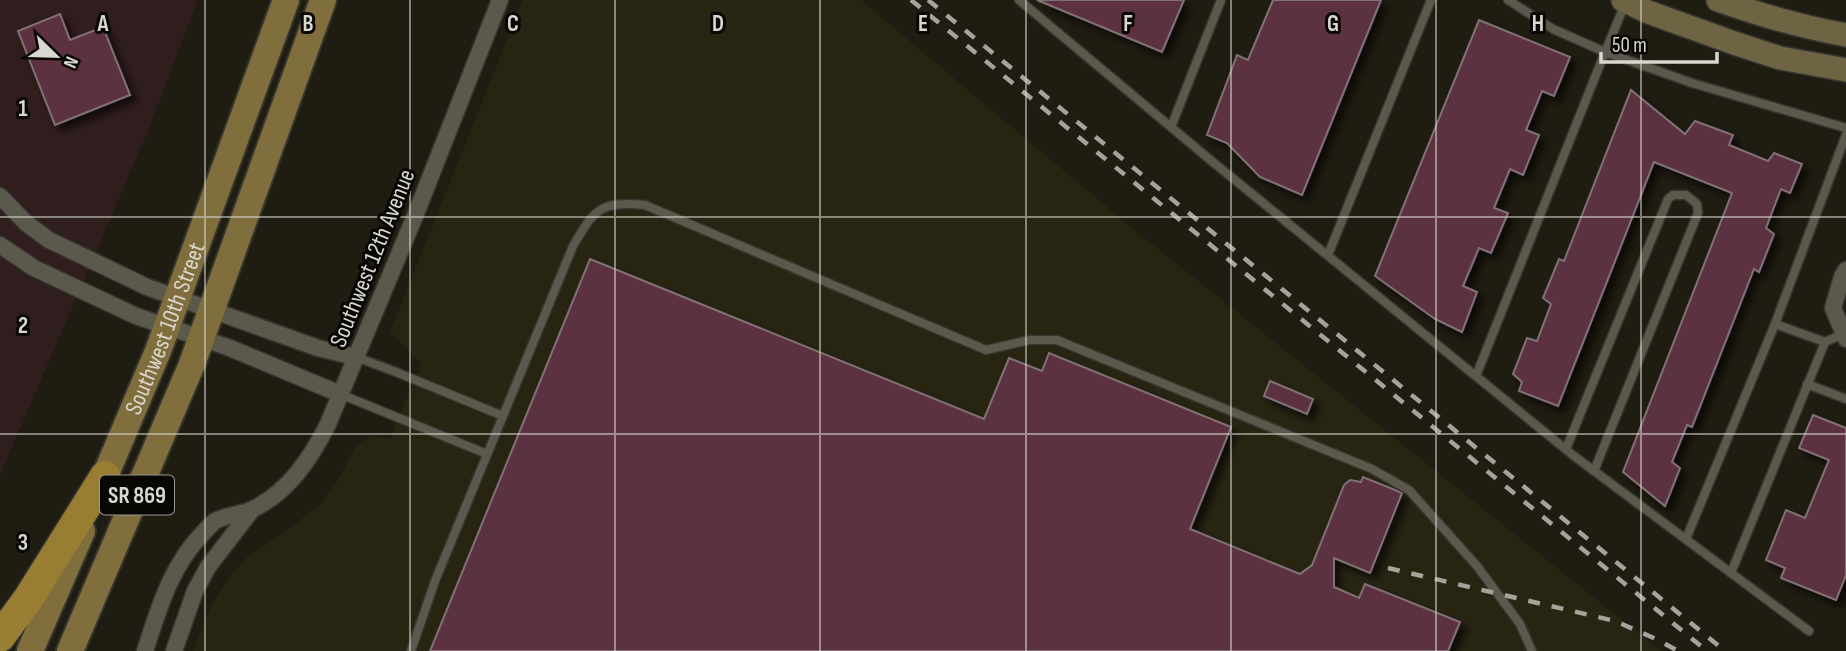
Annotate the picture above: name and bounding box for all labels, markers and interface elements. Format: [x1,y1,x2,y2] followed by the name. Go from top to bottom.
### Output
[97,10,110,38] text: A
[303,10,314,38] text: B
[507,10,519,38] text: C
[712,10,724,38] text: D
[918,10,928,38] text: E
[1123,10,1133,38] text: F
[1327,10,1339,38] text: G
[1532,10,1544,38] text: H
[21,21,91,91] north arrow
[1601,21,1716,65] scale bar
[1612,33,1647,58] text: 50 m
[58,53,83,71] text: N
[18,95,28,123] text: 1
[324,165,421,351] street label: Southwest 12th Avenue
[119,239,211,419] street label: Southwest 10th Street
[18,312,28,340] text: 2
[100,475,174,514] road number: SR 869
[18,529,28,557] text: 3

